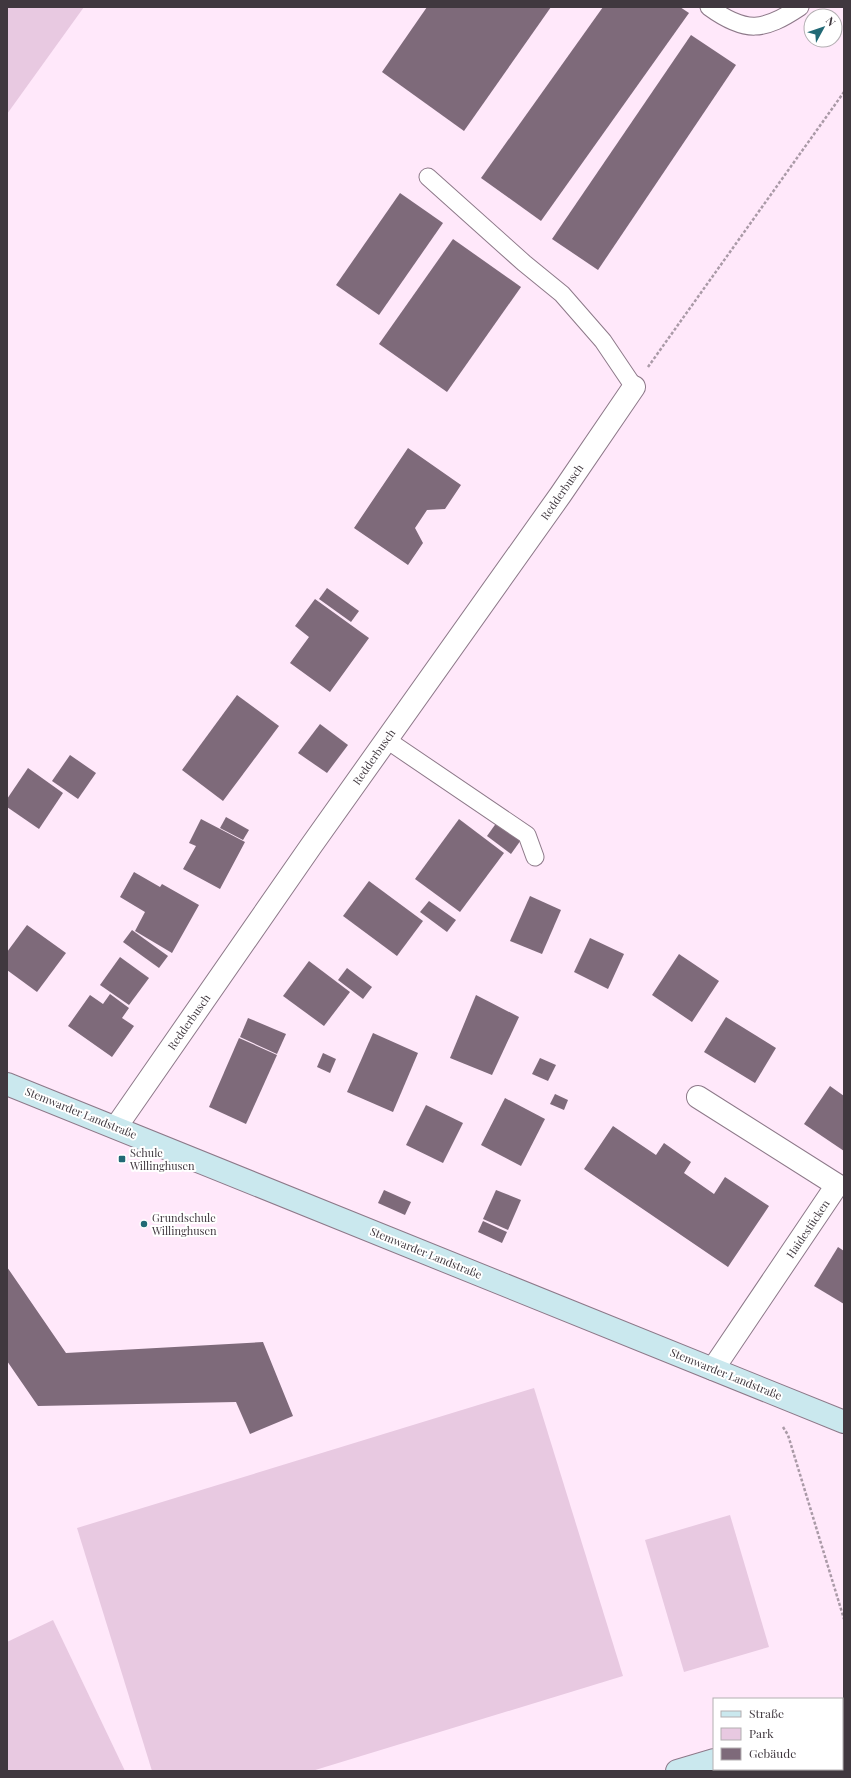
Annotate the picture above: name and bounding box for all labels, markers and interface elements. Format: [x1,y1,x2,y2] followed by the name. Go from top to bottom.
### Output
[803,8,843,48] north arrow
[823,13,839,29] text: N
[537,460,587,523] street label: Redderbusch
[349,725,399,788] street label: Redderbusch
[164,990,214,1053] street label: Redderbusch
[23,1083,140,1142] street label: Stemwarder Landstraße
[129,1145,195,1173] place label: Schule Willinghusen
[117,1154,127,1164] marker: Schule Willinghusen
[783,1196,833,1261] street label: Haidestücken
[151,1210,217,1238] place label: Grundschule Willinghusen
[139,1219,149,1229] marker: Grundschule Willinghusen
[368,1223,485,1282] street label: Stemwarder Landstraße
[668,1344,785,1403] street label: Stemwarder Landstraße
[713,1698,843,1770] legend
[749,1705,784,1721] text: Straße
[749,1725,774,1741] text: Park
[749,1745,796,1761] text: Gebäude

